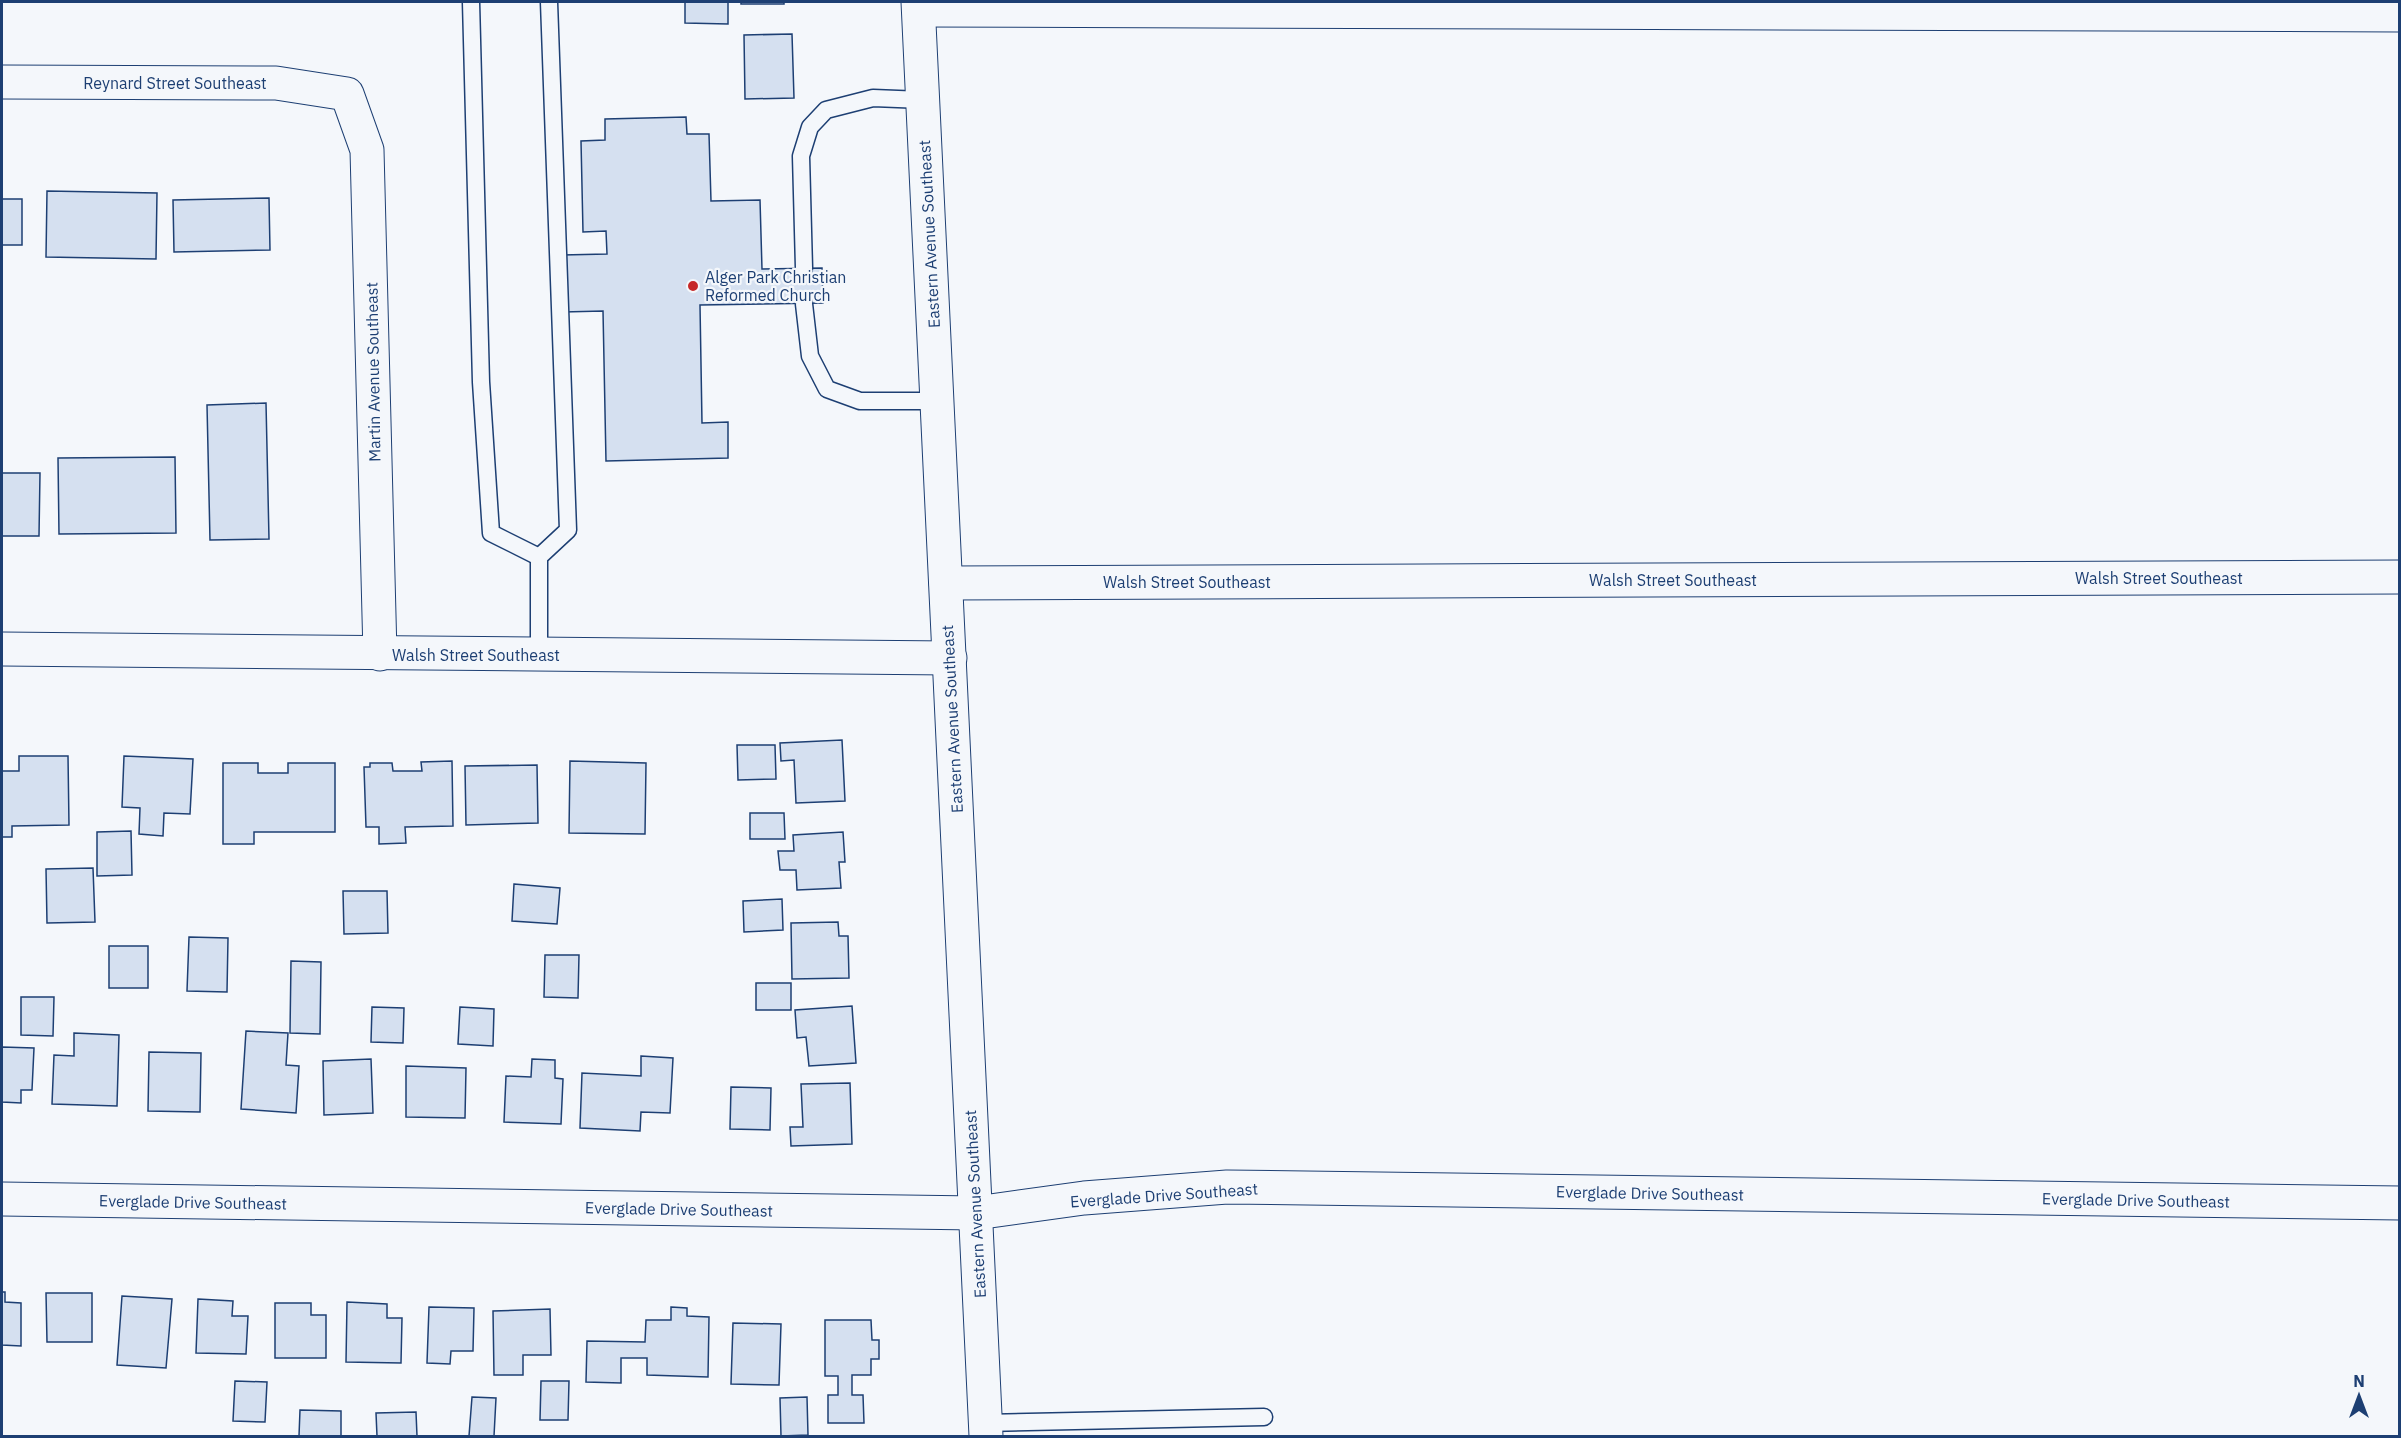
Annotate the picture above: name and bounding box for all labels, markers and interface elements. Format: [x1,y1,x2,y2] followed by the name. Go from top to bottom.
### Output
[83,73,267,93] street label: Reynard Street Southeast
[914,139,944,329] street label: Eastern Avenue Southeast
[705,267,846,305] place label: Alger Park Christian Reformed Church
[686,279,700,293] marker: Alger Park Christian Reformed Church
[361,282,385,462] street label: Martin Avenue Southeast
[2075,568,2243,588] street label: Walsh Street Southeast
[1589,570,1757,590] street label: Walsh Street Southeast
[1103,572,1271,592] street label: Walsh Street Southeast
[937,624,967,814] street label: Eastern Avenue Southeast
[392,645,560,665] street label: Walsh Street Southeast
[960,1109,990,1299] street label: Eastern Avenue Southeast
[1069,1178,1259,1212] street label: Everglade Drive Southeast
[1556,1181,1744,1205] street label: Everglade Drive Southeast
[2042,1188,2230,1212] street label: Everglade Drive Southeast
[99,1190,287,1214] street label: Everglade Drive Southeast
[585,1197,773,1221] street label: Everglade Drive Southeast
[2329,1366,2389,1426] north arrow
[2353,1371,2365,1391] text: N

